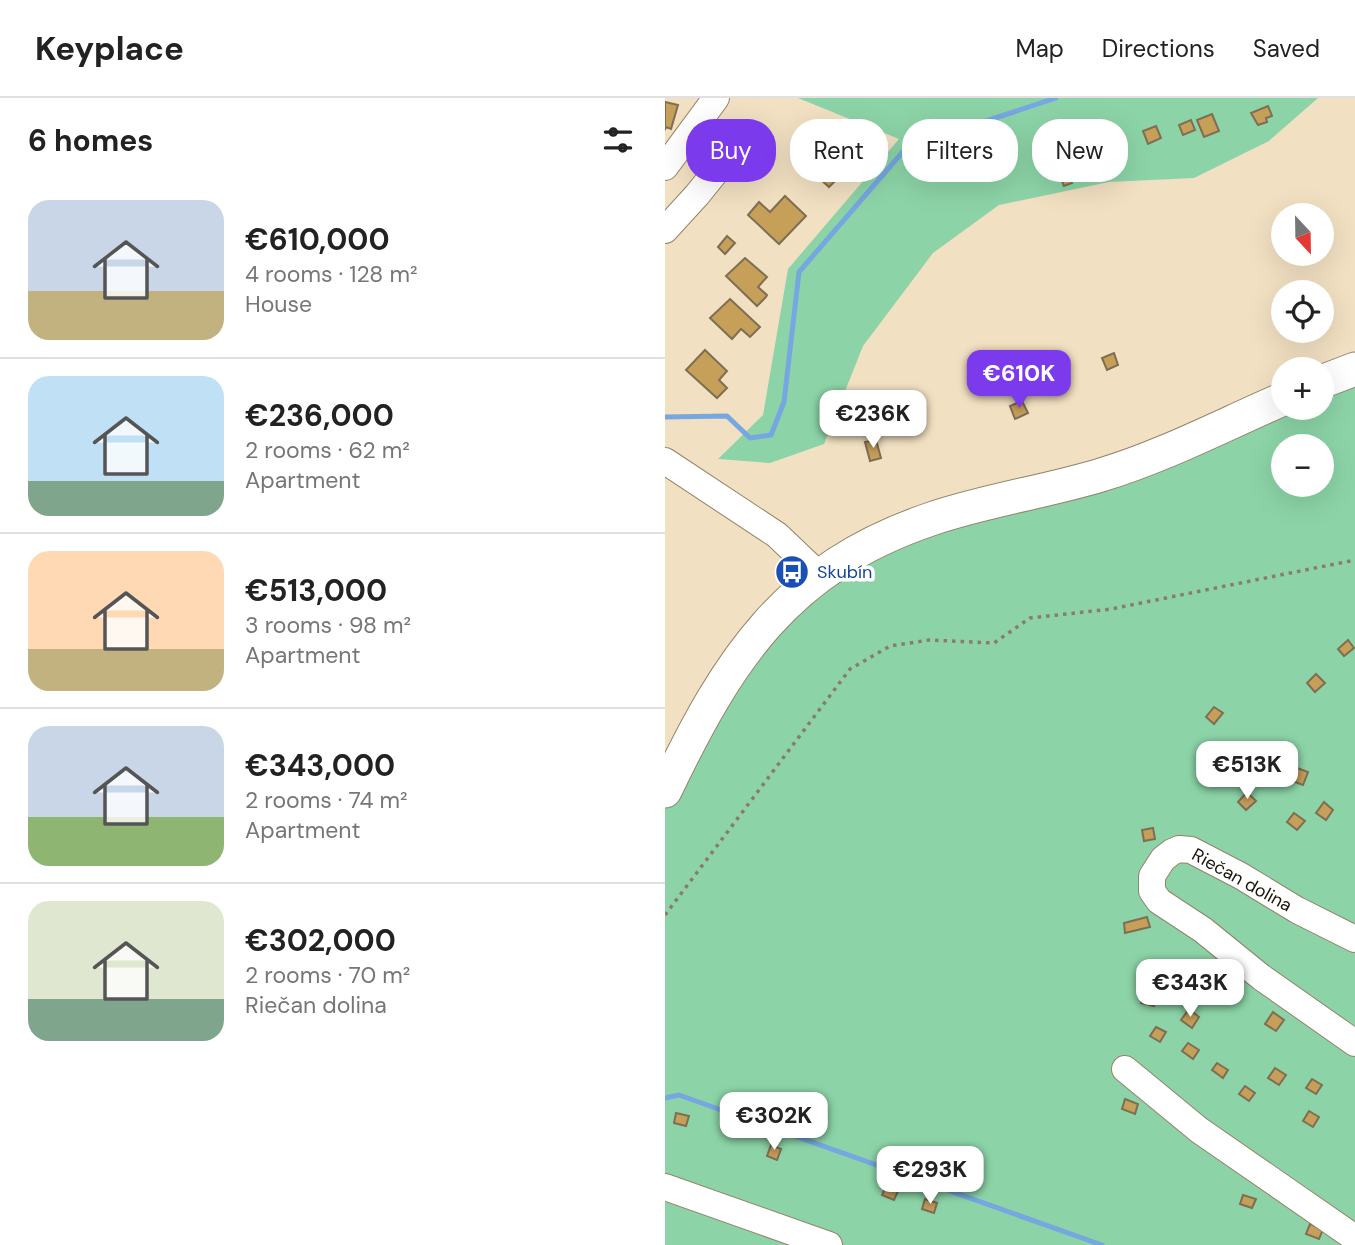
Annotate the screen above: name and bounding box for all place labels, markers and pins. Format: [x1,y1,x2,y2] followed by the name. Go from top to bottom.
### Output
[970,350,1068,410] pin: €610K
[824,390,922,450] pin: €236K
[773,553,811,591] bus stop icon: Skubín
[817,560,872,584] place label: Skubín
[1198,742,1296,801] pin: €513K
[1141,960,1239,1019] pin: €343K
[725,1093,823,1152] pin: €302K
[881,1146,979,1206] pin: €293K

